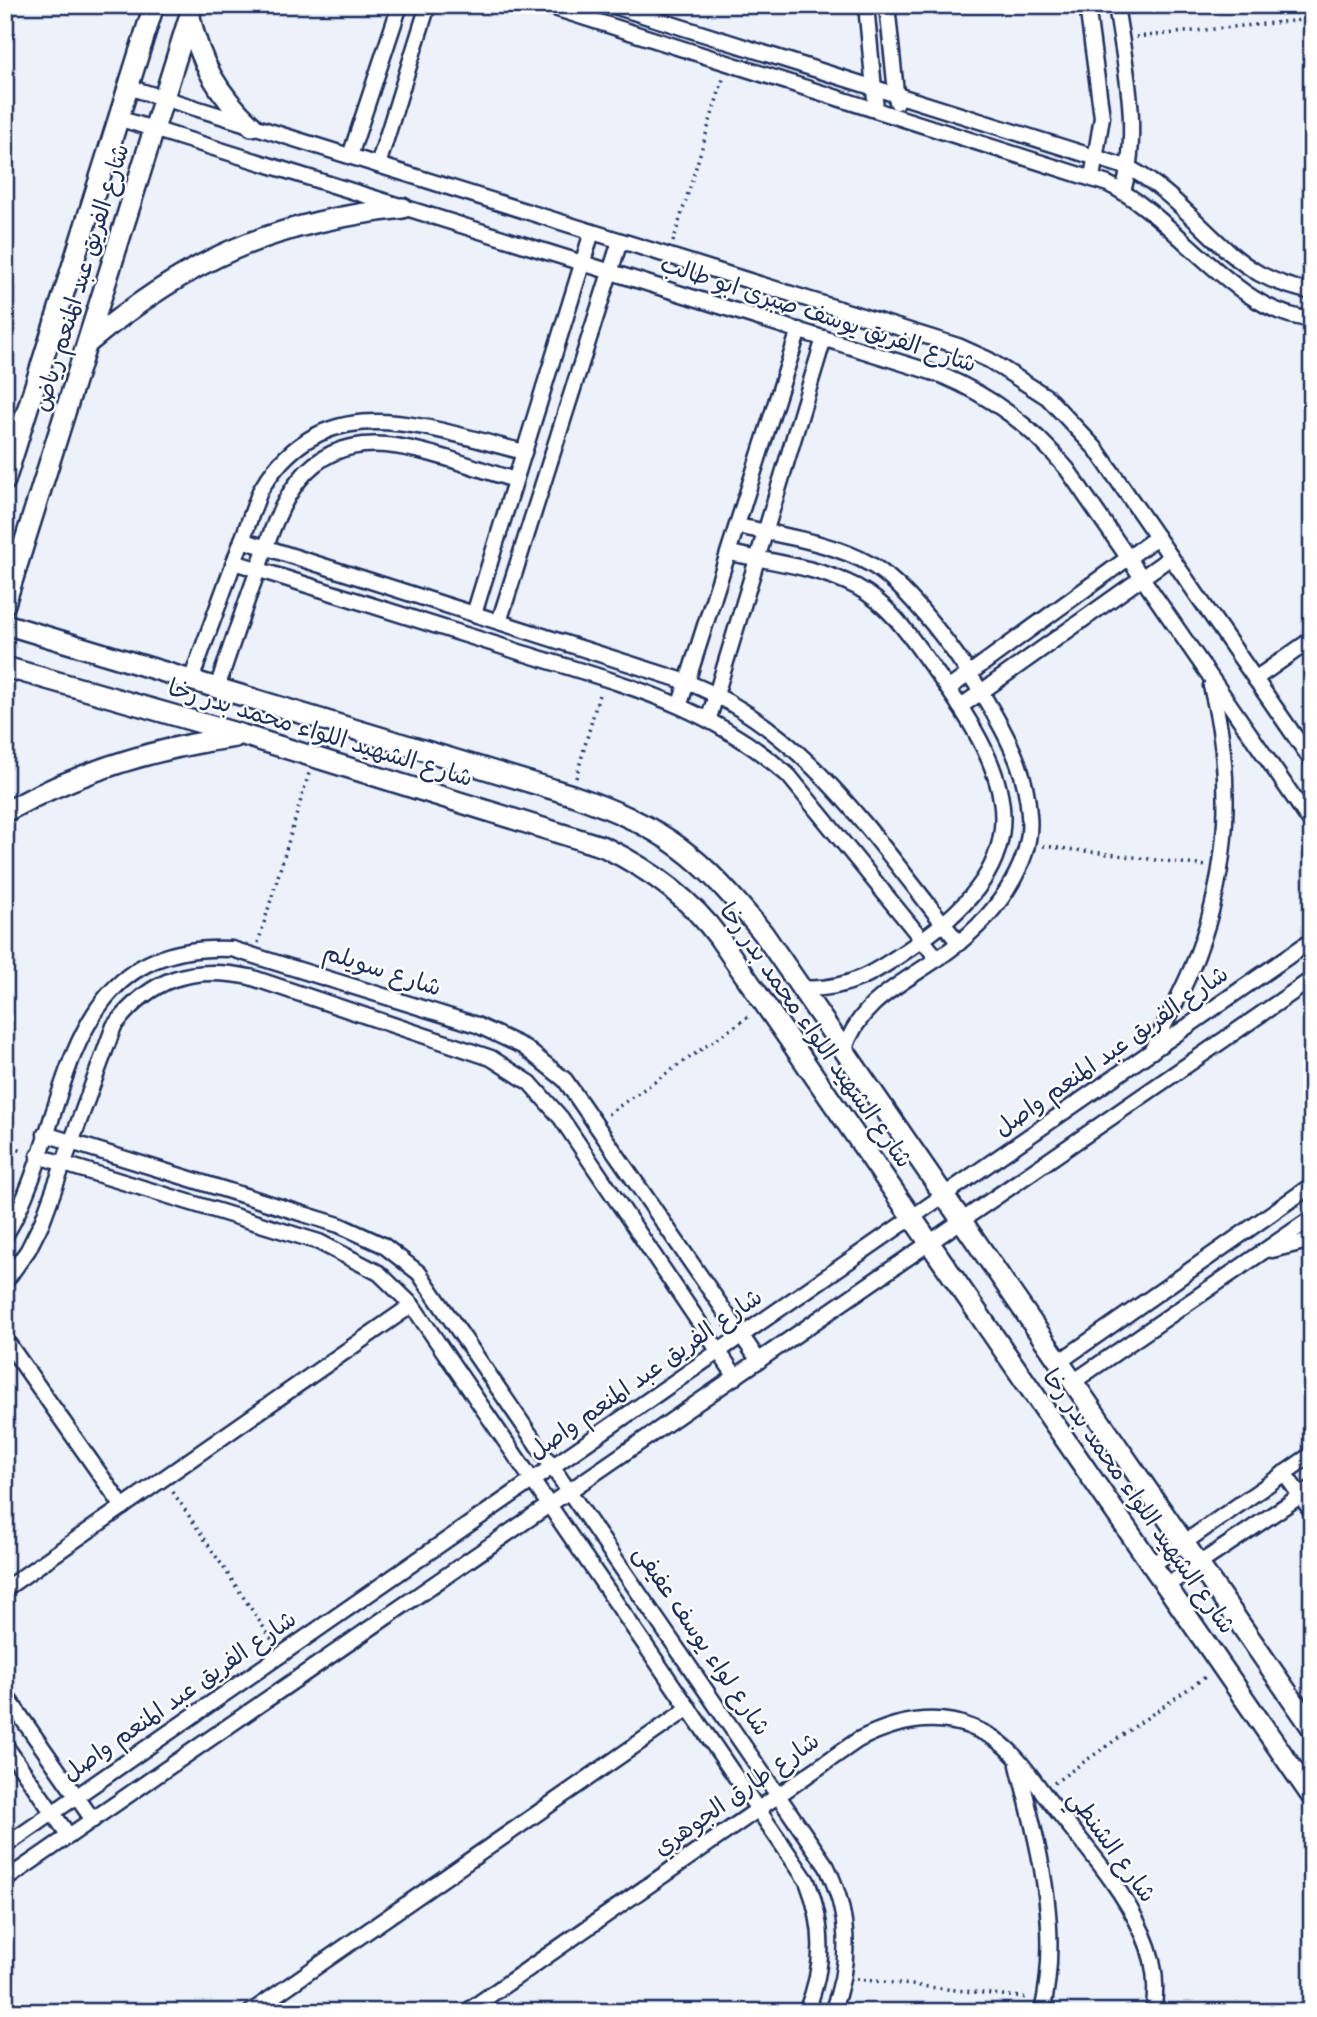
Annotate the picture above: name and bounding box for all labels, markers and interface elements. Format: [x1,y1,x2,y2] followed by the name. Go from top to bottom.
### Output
[26,140,138,416] street label: شارع الفريق عبد المنعم رياض
[656,249,980,381] street label: شارع الفريق يوسف صبرى ابو طالب
[164,673,476,795] street label: شارع الشهيد اللواء محمد بدر رخا
[711,897,919,1175] street label: شارع الشهيد اللواء محمد بدر رخا
[319,937,445,1006] street label: شارع سويلم
[989,959,1236,1145] street label: شارع الفريق عبد المنعم واصل
[523,1282,770,1468] street label: شارع الفريق عبد المنعم واصل
[1034,1363,1242,1641] street label: شارع الشهيد اللواء محمد بدر رخا
[626,1540,776,1742] street label: شارع لواء يوسف عفيفى
[57,1604,304,1790] street label: شارع الفريق عبد المنعم واصل
[648,1726,826,1864] street label: شارع طارق الجوهري
[1057,1785,1162,1912] street label: شارع الشنطي

